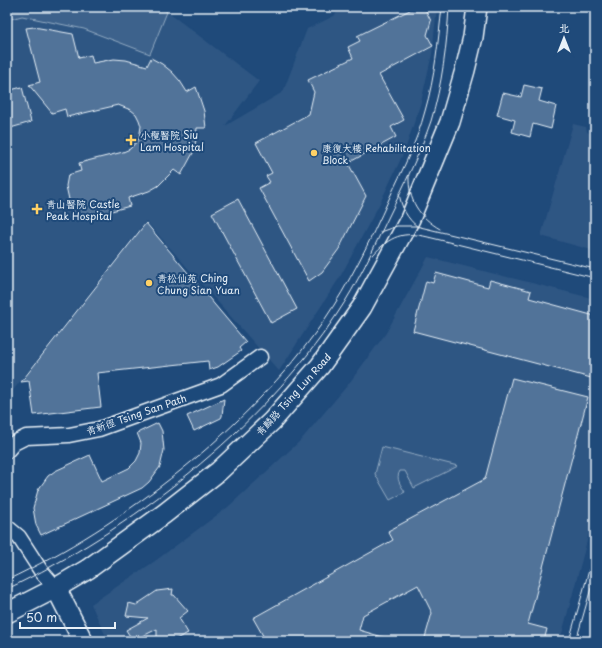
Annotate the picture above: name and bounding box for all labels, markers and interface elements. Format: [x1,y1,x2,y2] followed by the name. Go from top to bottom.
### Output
[544,18,584,58] north arrow
[559,19,570,36] text: 北
[140,127,204,154] place label: 小欖醫院 Siu Lam Hospital
[125,134,137,146] marker: 小欖醫院 Siu Lam Hospital
[322,140,431,167] place label: 康復大樓 Rehabilitation Block
[309,148,319,158] marker: 康復大樓 Rehabilitation Block
[46,196,120,223] place label: 青山醫院 Castle Peak Hospital
[31,203,43,215] marker: 青山醫院 Castle Peak Hospital
[157,270,240,297] place label: 青松仙苑 Ching Chung Sian Yuan
[144,278,154,288] marker: 青松仙苑 Ching Chung Sian Yuan
[252,349,334,439] street label: 青麟路 Tsing Lun Road
[84,390,188,438] street label: 青新徑 Tsing San Path
[20,604,115,630] scale bar
[26,608,57,626] text: 50 m

